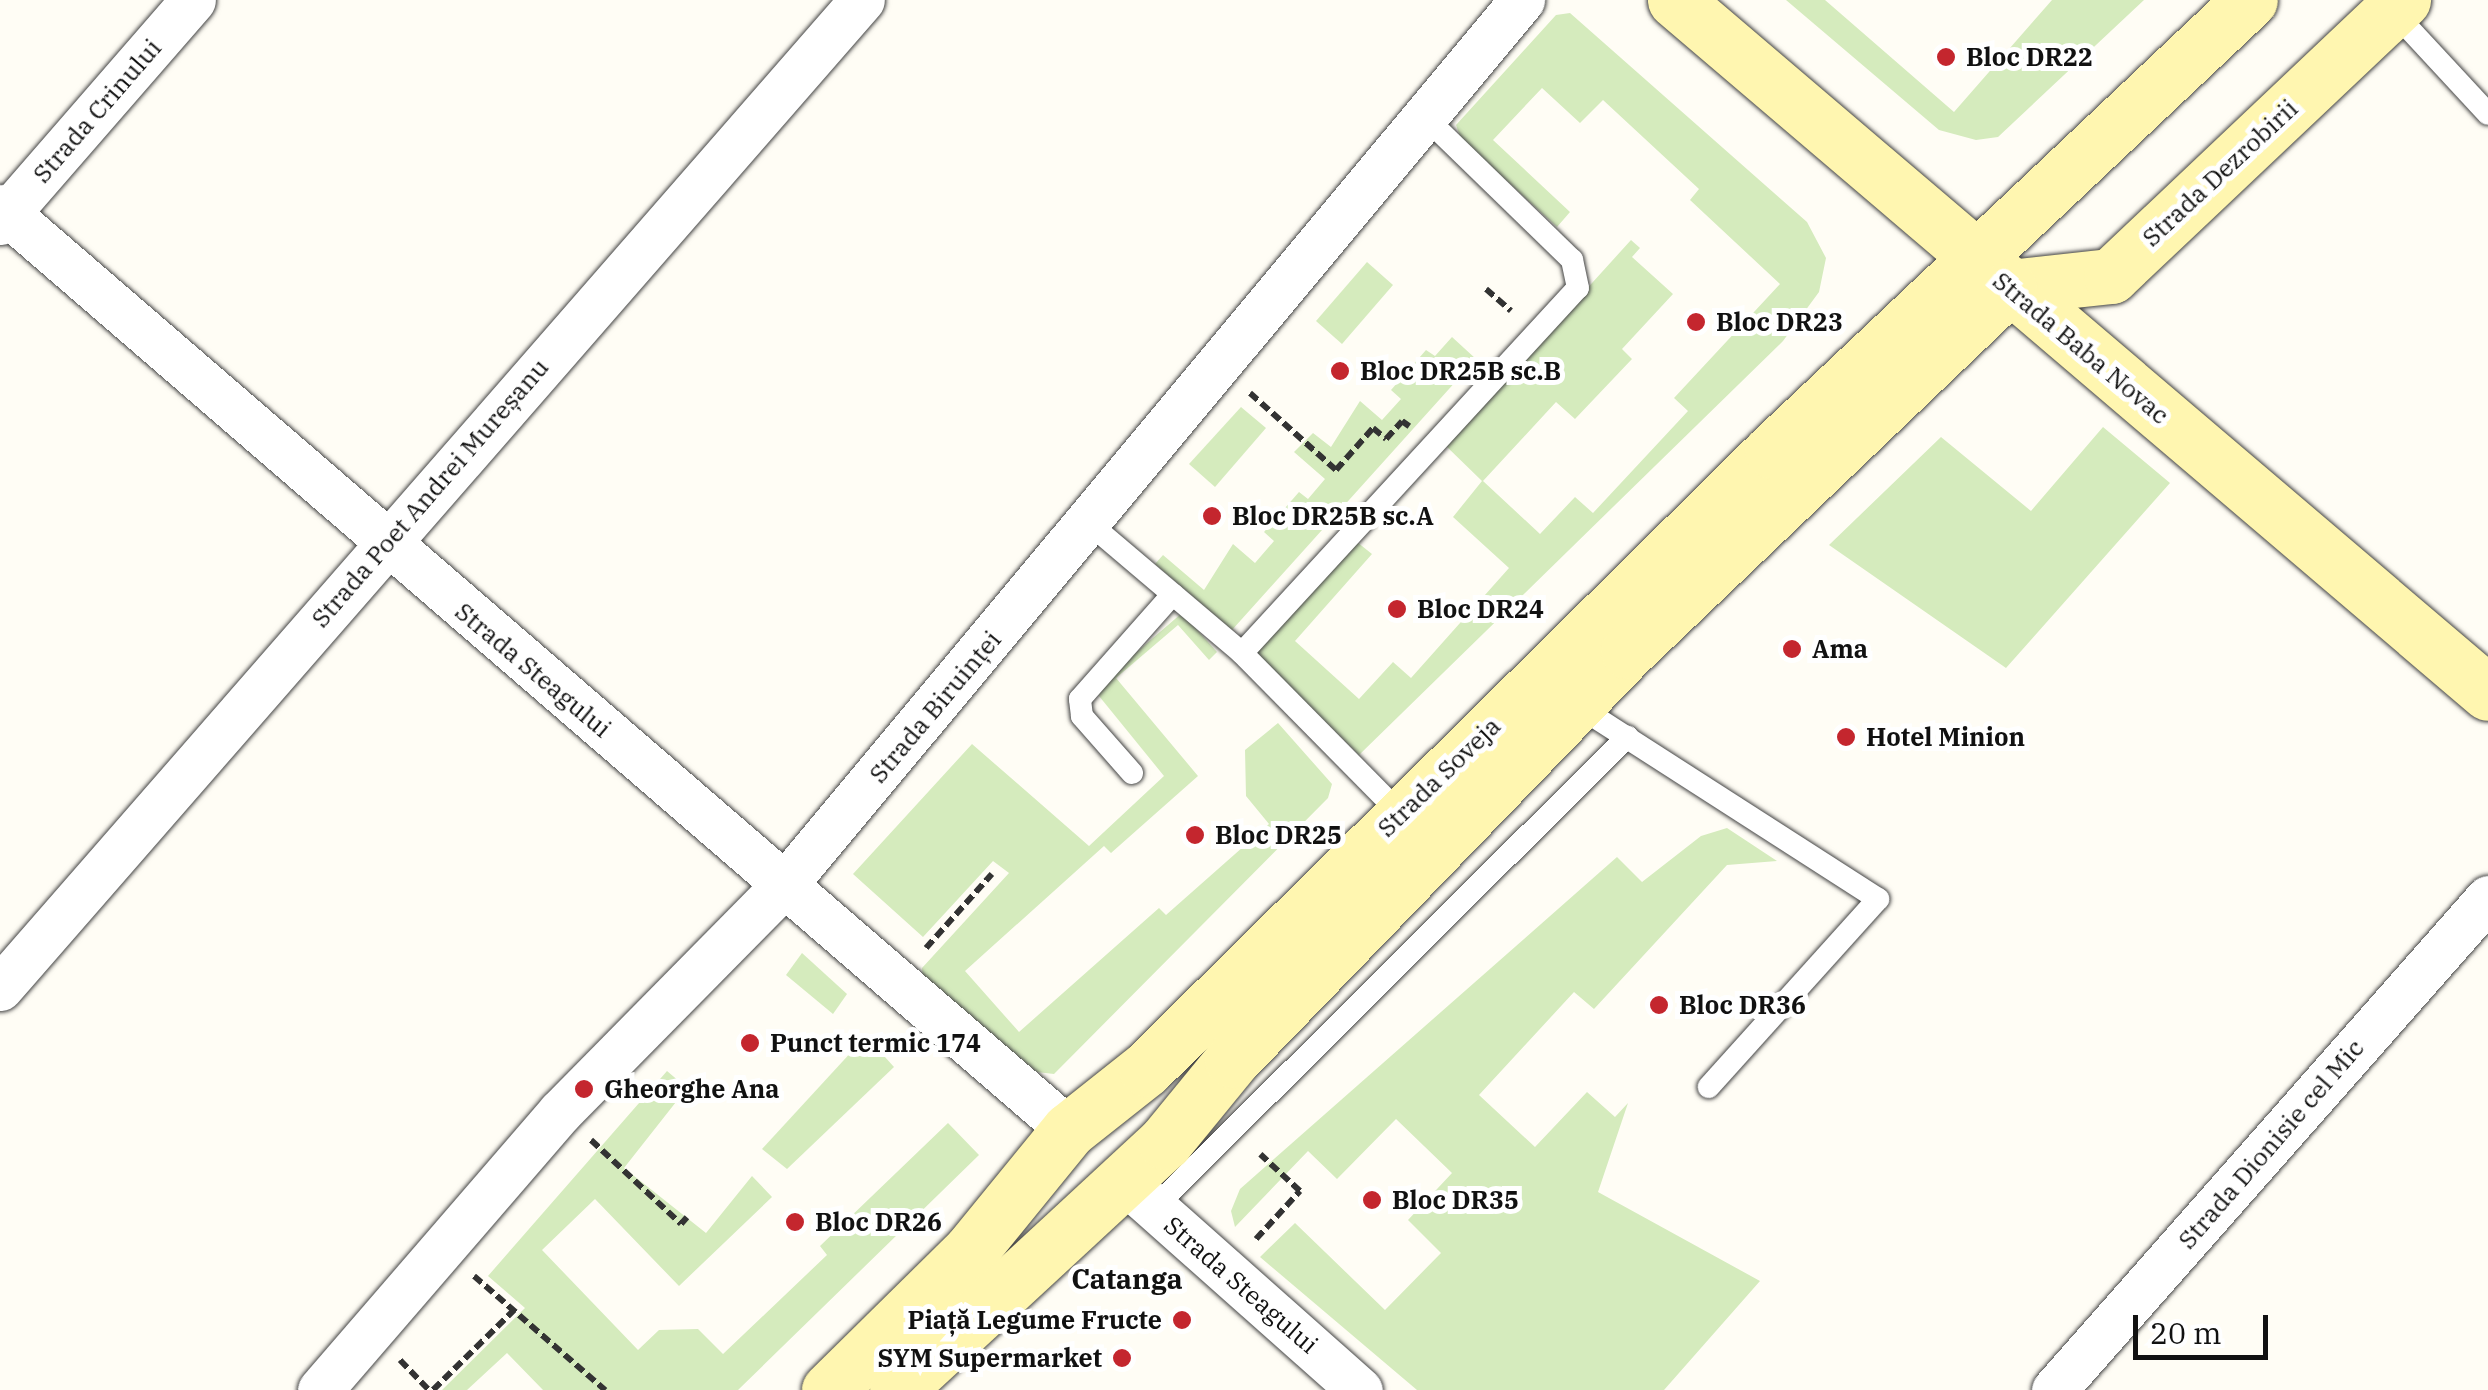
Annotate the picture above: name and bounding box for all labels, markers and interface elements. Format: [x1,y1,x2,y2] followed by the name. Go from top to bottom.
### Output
[27,33,167,189] street label: Strada Crinului
[1966,42,2093,72] place label: Bloc DR22
[1935,46,1957,68] marker: Bloc DR22
[2136,93,2304,253] street label: Strada Dezrobirii
[1987,266,2175,430] street label: Strada Baba Novac
[1716,307,1843,337] place label: Bloc DR23
[1685,311,1707,333] marker: Bloc DR23
[305,353,555,633] street label: Strada Poet Andrei Mureșanu
[1360,356,1561,386] place label: Bloc DR25B sc.B
[1329,360,1351,382] marker: Bloc DR25B sc.B
[1232,501,1434,531] place label: Bloc DR25B sc.A
[1201,505,1223,527] marker: Bloc DR25B sc.A
[1417,594,1544,624] place label: Bloc DR24
[449,596,617,744] street label: Strada Steagului
[1386,598,1408,620] marker: Bloc DR24
[863,625,1007,789] street label: Strada Biruinței
[1812,634,1868,664] place label: Ama
[1781,638,1803,660] marker: Ama
[1371,711,1507,843] street label: Strada Soveja
[1866,722,2025,752] place label: Hotel Minion
[1835,726,1857,748] marker: Hotel Minion
[1215,820,1342,850] place label: Bloc DR25
[1184,824,1206,846] marker: Bloc DR25
[1679,990,1806,1020] place label: Bloc DR36
[1648,994,1670,1016] marker: Bloc DR36
[770,1028,981,1058] place label: Punct termic 174
[739,1032,761,1054] marker: Punct termic 174
[2172,1033,2370,1255] street label: Strada Dionisie cel Mic
[604,1074,780,1104] place label: Gheorghe Ana
[573,1078,595,1100] marker: Gheorghe Ana
[1392,1185,1519,1215] place label: Bloc DR35
[1361,1189,1383,1211] marker: Bloc DR35
[815,1207,942,1237] place label: Bloc DR26
[1158,1210,1324,1360] street label: Strada Steagului
[784,1211,806,1233] marker: Bloc DR26
[1071,1262,1183,1296] district label: Catanga
[2138,1295,2273,1357] scale bar
[907,1305,1162,1335] place label: Piață Legume Fructe
[1171,1309,1193,1331] marker: Piață Legume Fructe
[2150,1313,2222,1352] text: 20 m
[877,1343,1102,1373] place label: SYM Supermarket
[1111,1347,1133,1369] marker: SYM Supermarket

